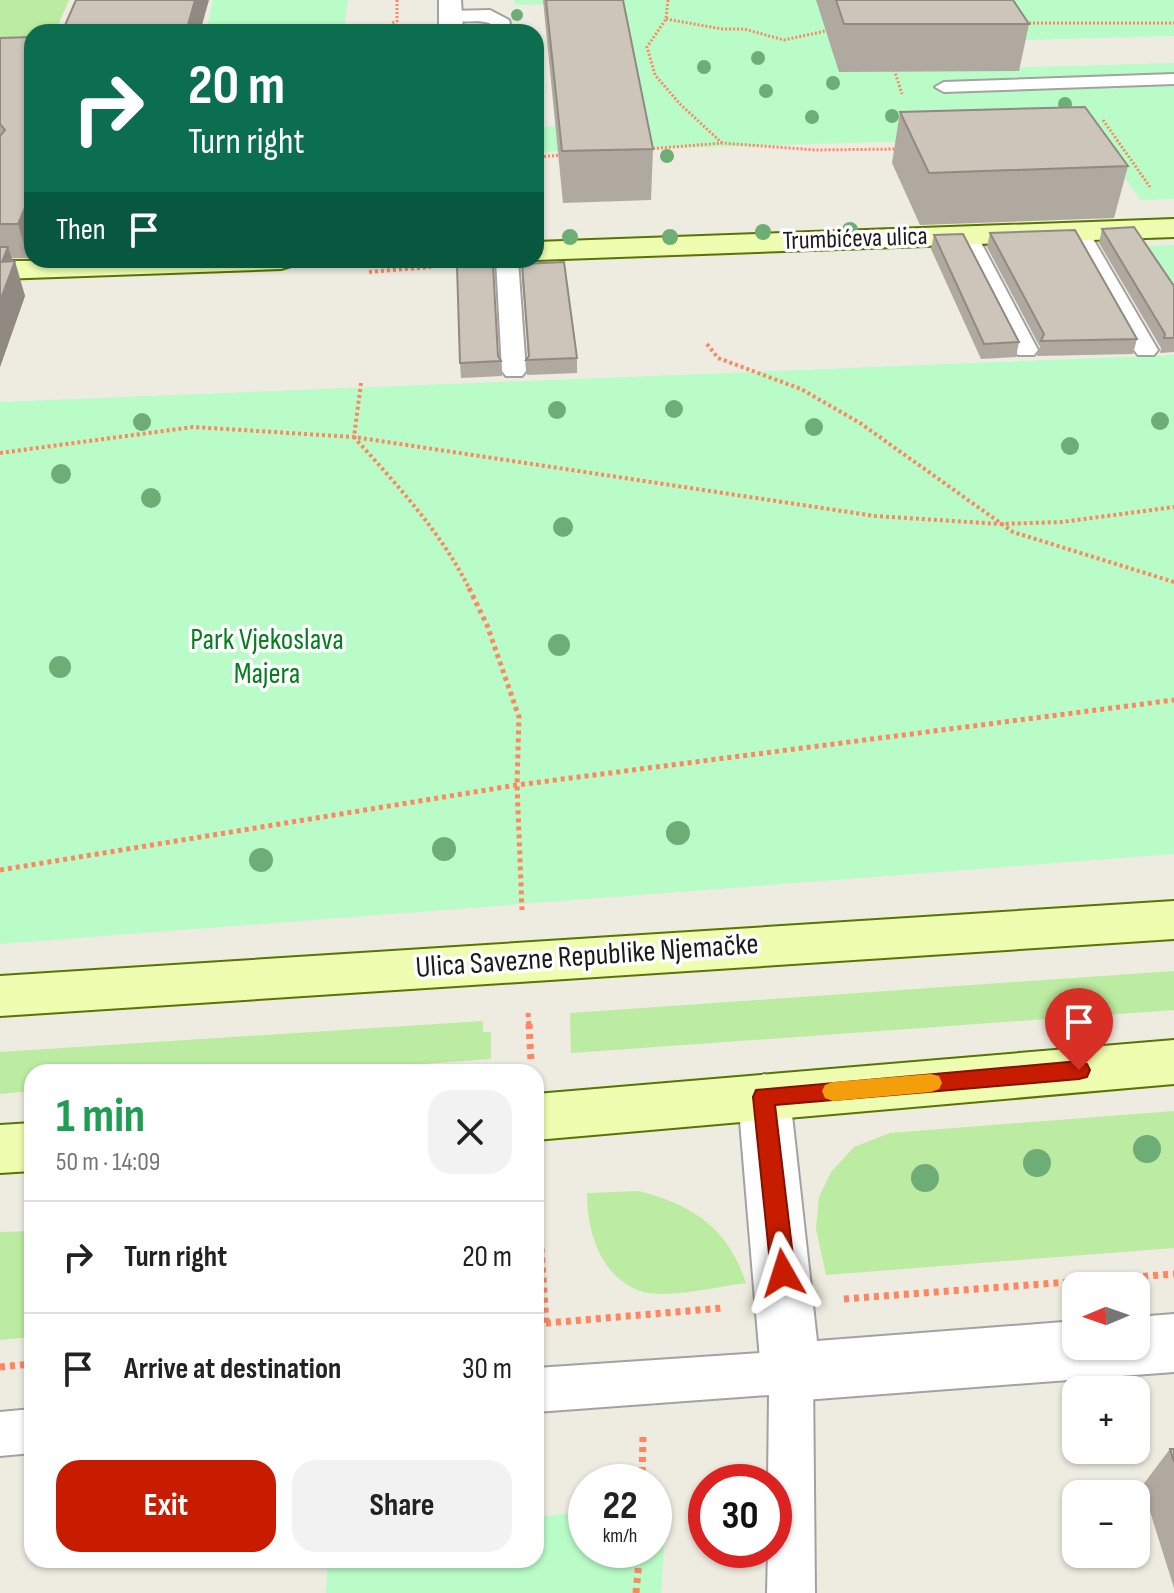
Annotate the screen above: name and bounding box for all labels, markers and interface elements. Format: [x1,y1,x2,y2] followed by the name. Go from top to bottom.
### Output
[188,53,285,120] text: 20 m
[56,56,160,160] icon: right
[188,121,305,164] text: Turn right
[122,208,166,252] icon: arrive
[56,212,106,248] text: Then
[782,221,928,257] street label: Trumbićeva ulica
[190,622,344,692] park label: Park Vjekoslava Majera
[414,926,760,986] street label: Ulica Savezne Republike Njemačke
[1045,988,1113,1070] pin
[1057,1000,1101,1044] icon: arrive
[56,1088,145,1145] text: 1 min
[428,1090,512,1174] button: close
[56,1147,160,1178] text: 50 m · 14:09
[741,1231,825,1315] position arrow
[56,1235,100,1279] icon: right
[124,1239,227,1275] text: Turn right
[462,1239,512,1275] text: 20 m
[1062,1272,1150,1360] north arrow
[1062,1272,1150,1568] map controls
[56,1347,100,1391] icon: arrive
[124,1351,341,1387] text: Arrive at destination
[462,1351,512,1387] text: 30 m
[1062,1376,1150,1464] button: +
[56,1460,276,1552] button: Exit
[292,1460,512,1552] button: Share
[688,1464,792,1568] speed limit sign: 30
[1062,1480,1150,1568] button: −
[602,1482,638,1530] text: 22
[603,1524,637,1548] text: km/h

